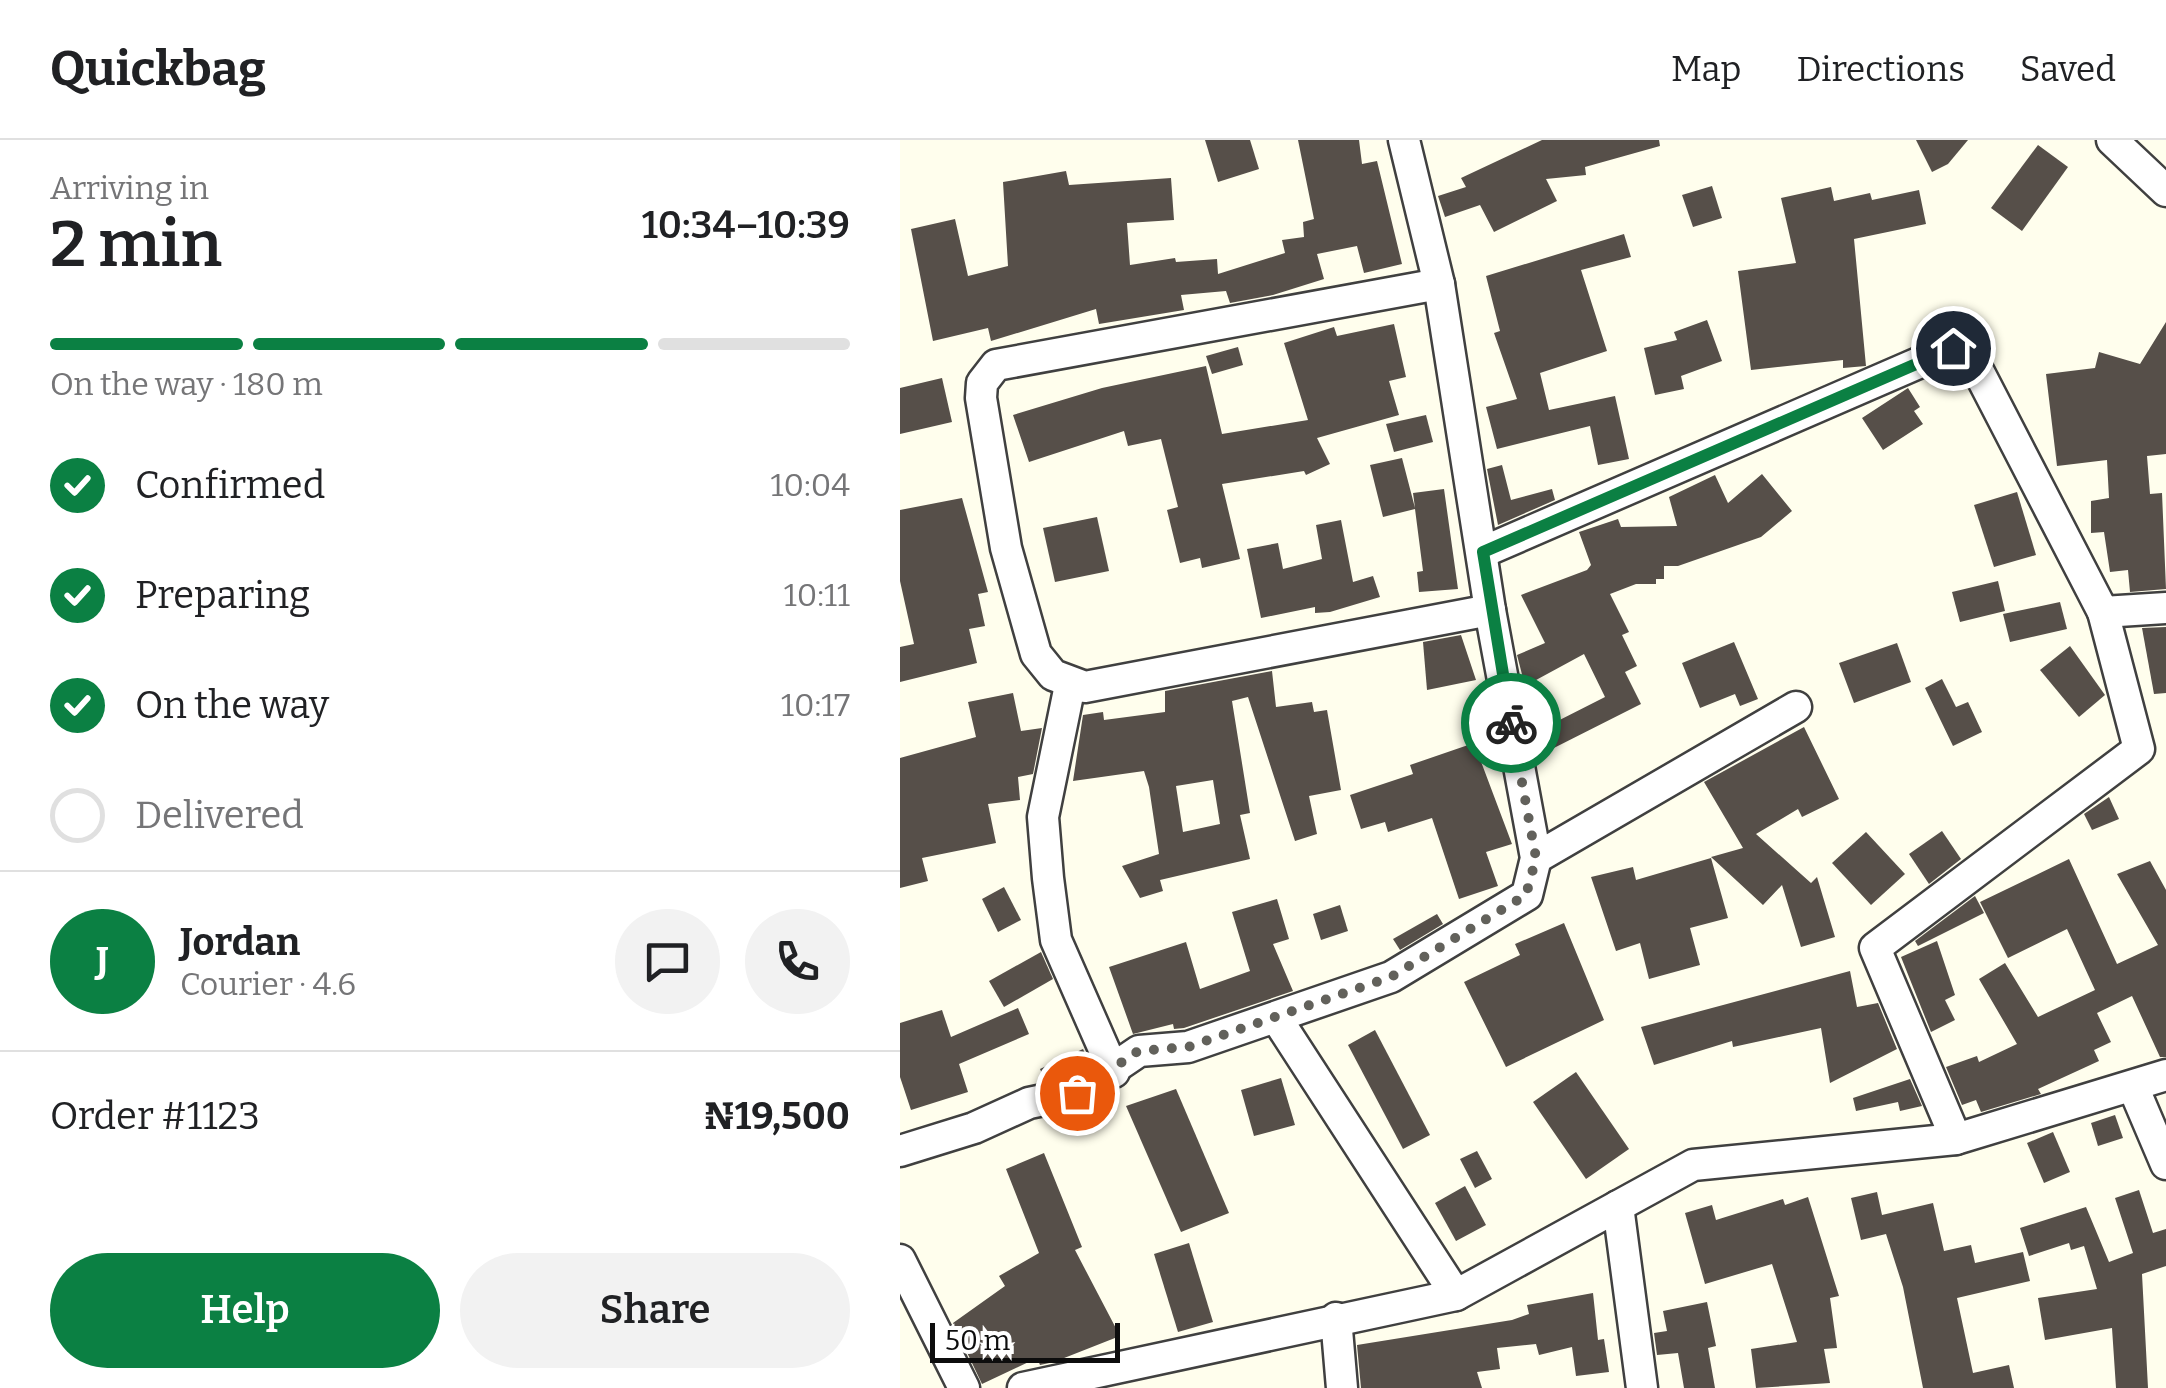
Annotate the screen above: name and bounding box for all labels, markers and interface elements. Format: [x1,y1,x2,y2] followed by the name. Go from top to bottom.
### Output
[50,40,266,98] text: Quickbag
[1671,48,1741,90] text: Map
[1796,48,1965,90] text: Directions
[2020,48,2116,90] text: Saved
[50,169,209,207] text: Arriving in
[642,202,850,248] text: 10:34–10:39
[50,205,222,283] text: 2 min
[1911,306,1996,391] pin
[1926,321,1981,376] icon: home
[50,365,323,403] text: On the way · 180 m
[50,458,105,513] icon: check
[135,462,325,508] text: Confirmed
[771,466,850,504] text: 10:04
[50,568,105,623] icon: check
[135,572,310,618] text: Preparing
[784,576,850,614] text: 10:11
[1461,673,1561,773] courier
[50,678,105,733] icon: check
[135,682,329,728] text: On the way
[781,686,850,724] text: 10:17
[1484,696,1539,751] icon: bike
[135,792,304,838] text: Delivered
[615,909,720,1014] button: chat
[745,909,850,1014] button: phone
[180,919,300,965] text: Jordan
[96,938,109,984] text: J
[180,965,356,1003] text: Courier · 4.6
[1035,1051,1120,1136] pin
[1050,1066,1105,1121] icon: bag
[50,1093,260,1139] text: Order #1123
[703,1093,850,1139] text: ₦19,500
[50,1253,440,1368] button: Help
[460,1253,850,1368] button: Share
[930,1318,1120,1362] scale bar
[945,1324,1010,1357] text: 50 m

